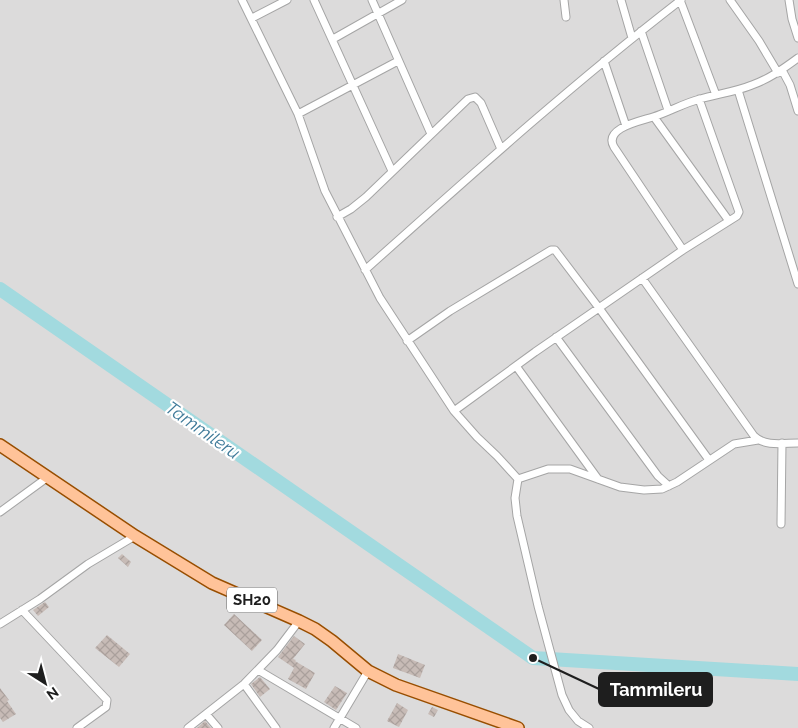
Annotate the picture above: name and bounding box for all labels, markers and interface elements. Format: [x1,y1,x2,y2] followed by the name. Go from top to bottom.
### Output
[162,397,244,463] water label: Tammileru
[227,588,277,612] road number: SH20
[20,658,70,708] north arrow
[599,673,712,706] callout: Tammileru
[610,679,702,700] text: Tammileru
[44,684,62,703] text: N

